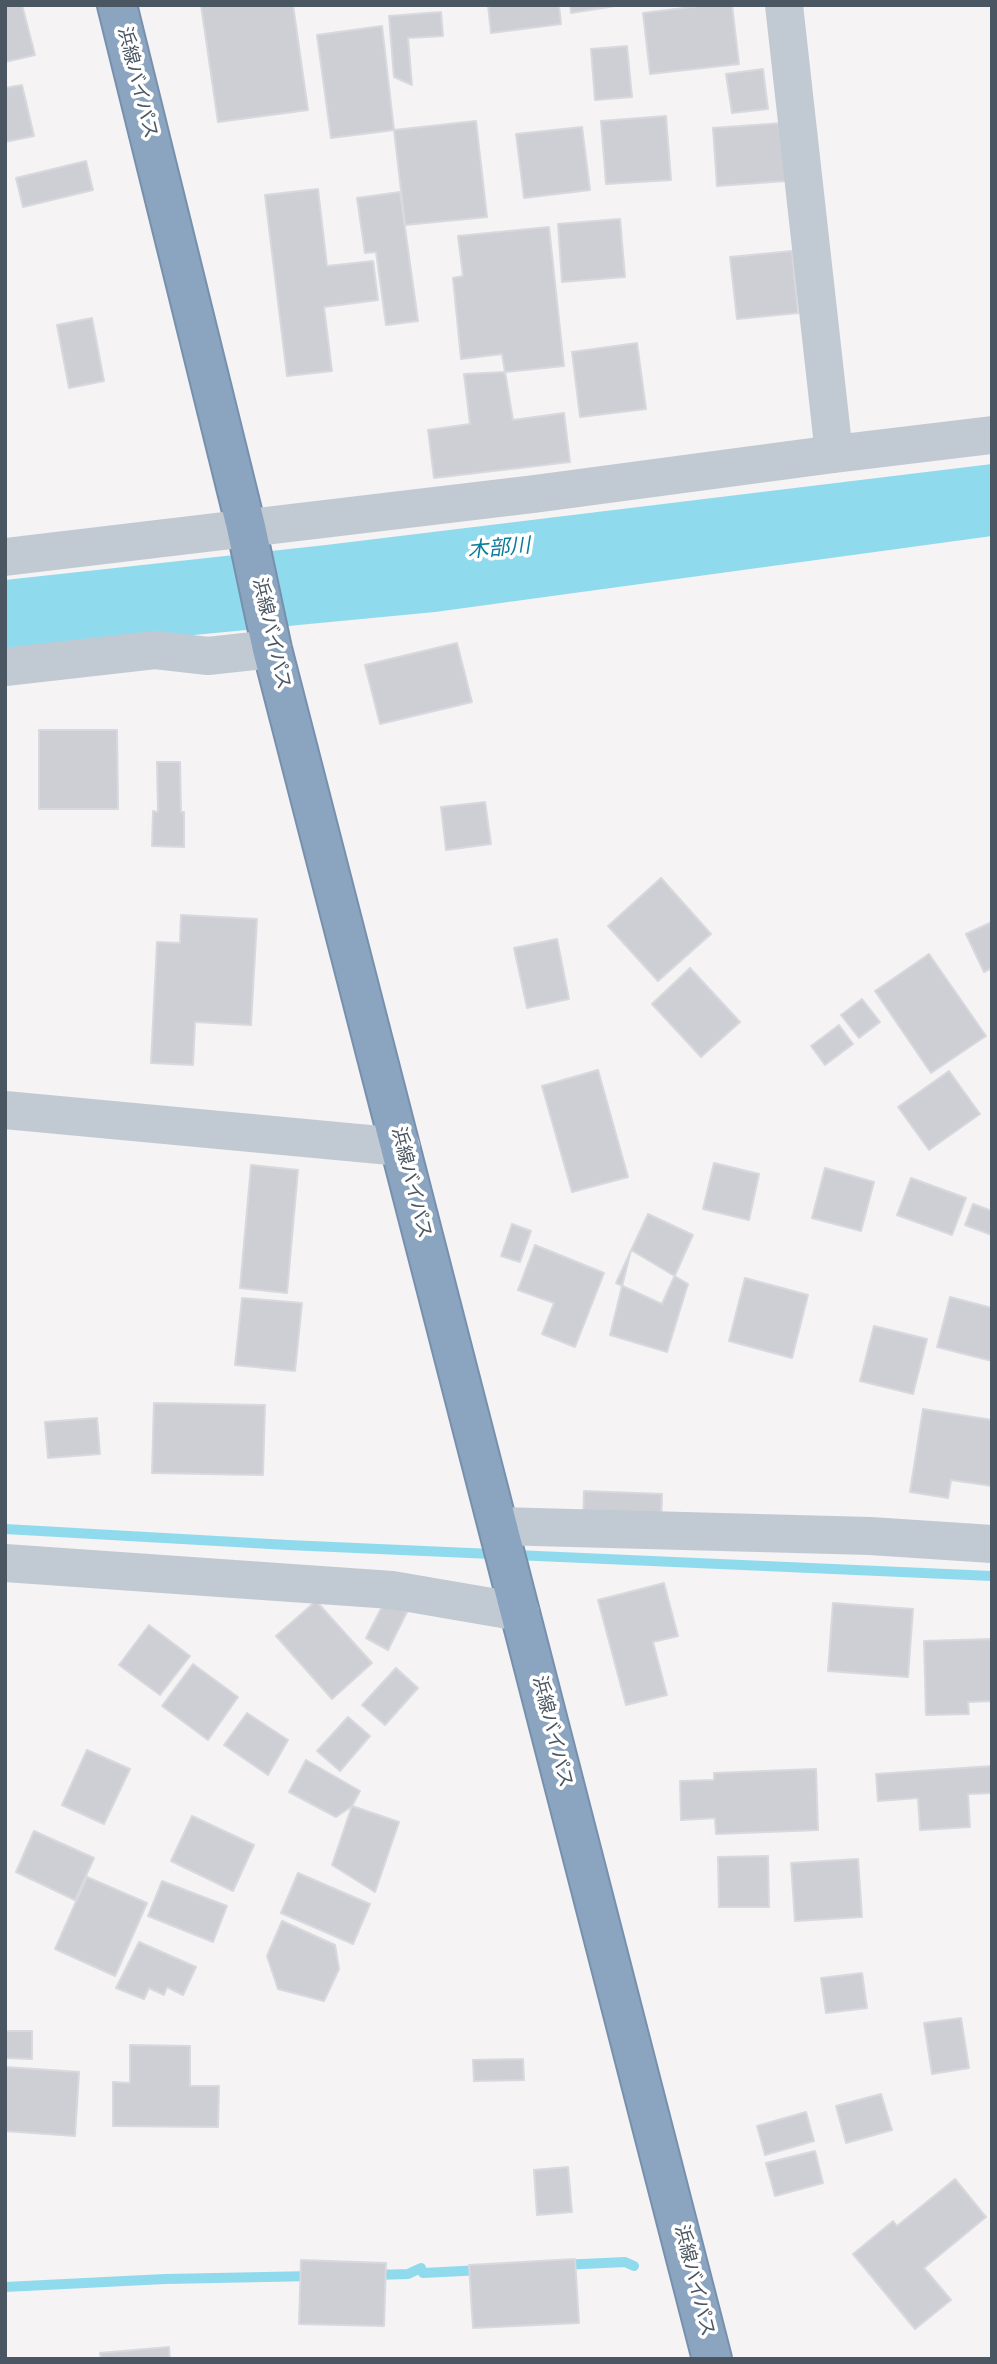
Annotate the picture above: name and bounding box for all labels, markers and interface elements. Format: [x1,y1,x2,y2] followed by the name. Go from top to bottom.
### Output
[111,25,161,141] street label: 浜線バイパス
[467,535,531,565] water label: 木部川
[246,576,294,692] street label: 浜線バイパス
[385,1125,435,1241] street label: 浜線バイパス
[526,1674,576,1790] street label: 浜線バイパス
[668,2223,718,2339] street label: 浜線バイパス

